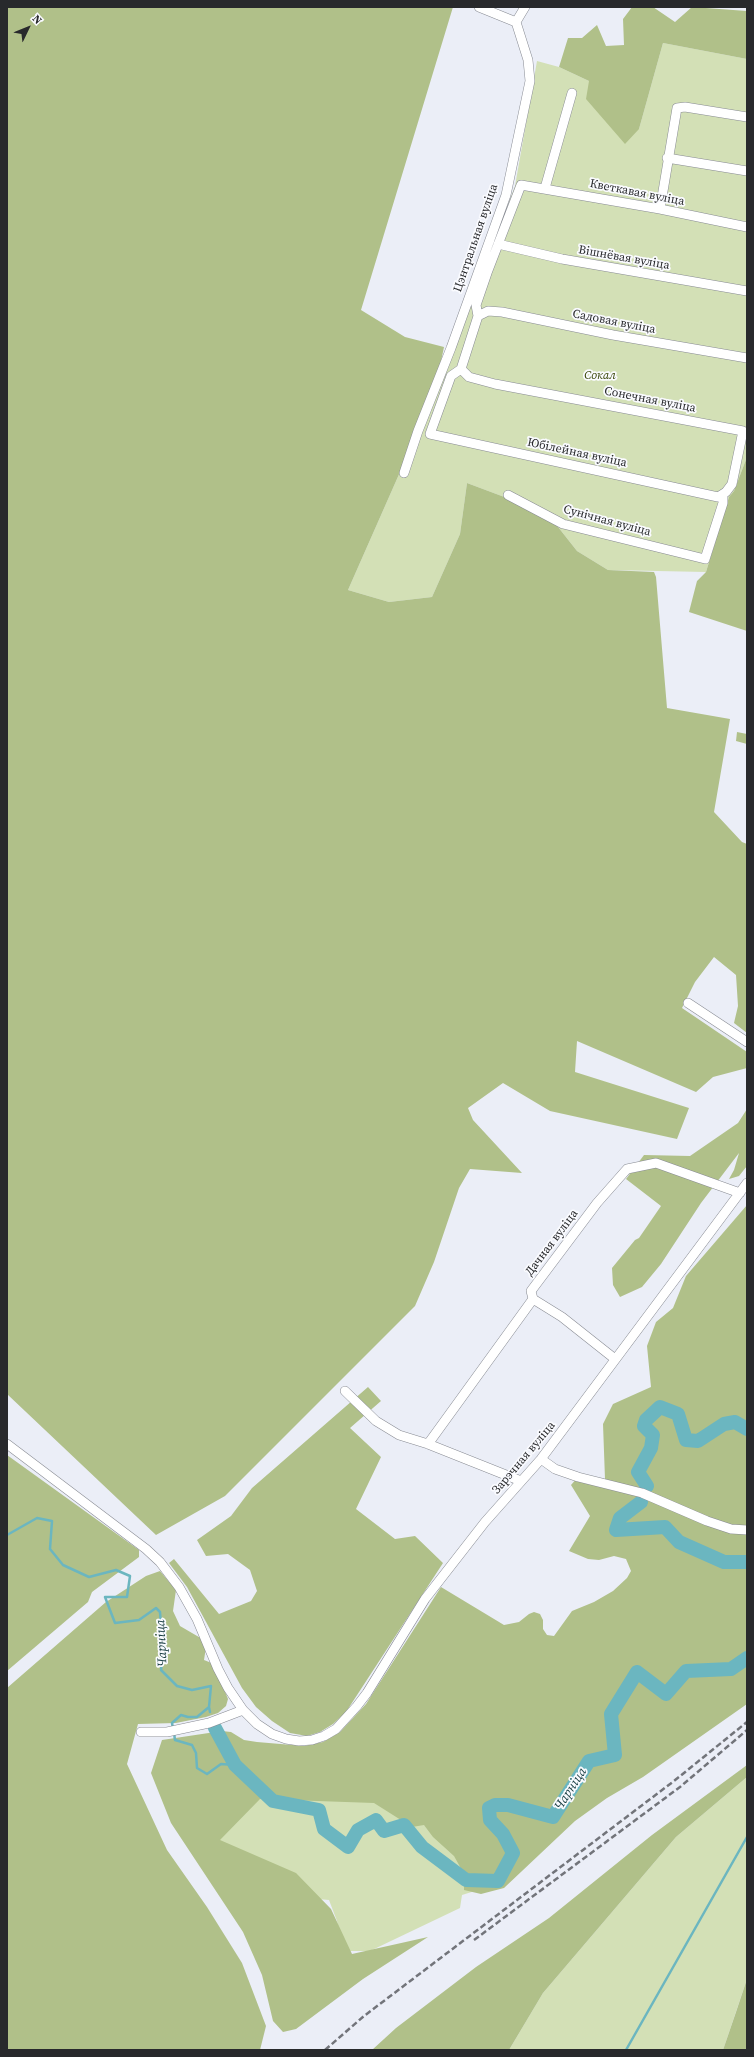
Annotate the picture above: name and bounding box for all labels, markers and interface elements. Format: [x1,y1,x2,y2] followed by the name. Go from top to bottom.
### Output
[8,8,48,48] north arrow
[29,11,45,28] text: N
[588,177,686,209] street label: Кветкавая вуліца
[451,182,501,294] street label: Цэнтральная вуліца
[577,243,671,273] street label: Вішнёвая вуліца
[571,307,657,337] street label: Садовая вуліца
[584,369,616,383] park label: Сокал
[603,384,697,416] street label: Сонечная вуліца
[526,435,628,471] street label: Юбілейная вуліца
[562,502,652,540] street label: Сунічная вуліца
[522,1207,582,1279] street label: Дачная вуліца
[489,1419,559,1497] street label: Зарэчная вуліца
[153,1619,171,1667] water label: Чарніца
[552,1765,590,1813] water label: Чарніца

